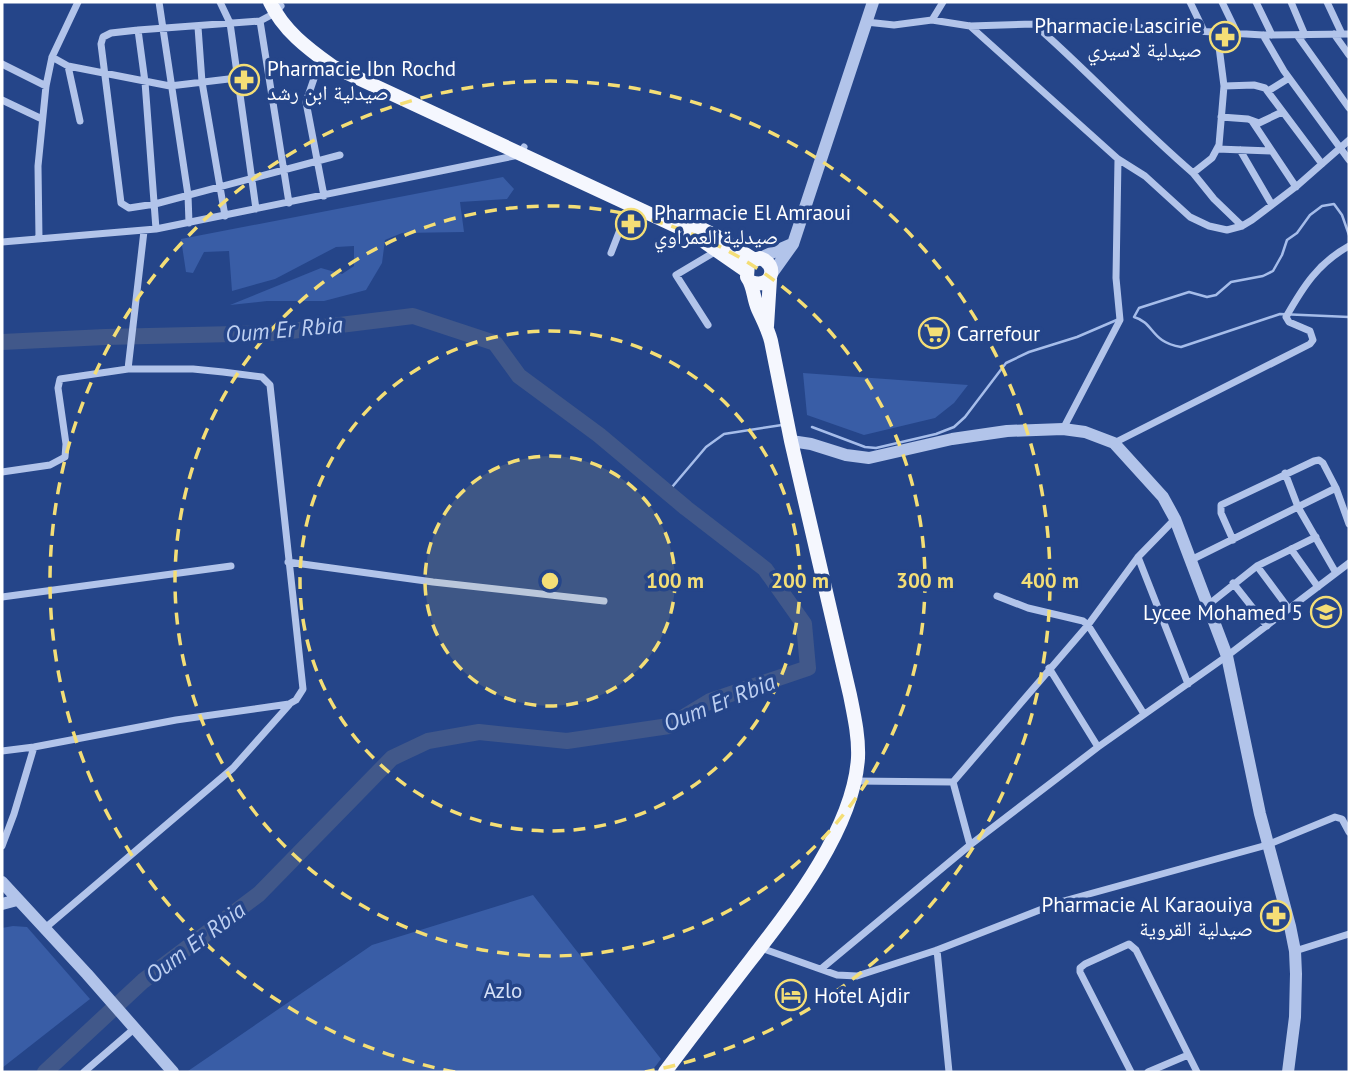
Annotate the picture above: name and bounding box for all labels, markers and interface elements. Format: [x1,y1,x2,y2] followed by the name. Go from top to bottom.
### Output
[1034,12,1202,66] place label: Pharmacie Lascirie صيدلية لاسيري
[1208,20,1242,54] pharmacy icon: Pharmacie Lascirie صيدلية لاسيري
[267,55,456,106] place label: Pharmacie Ibn Rochd صيدلية ابن رشد
[227,63,261,97] pharmacy icon: Pharmacie Ibn Rochd صيدلية ابن رشد
[654,199,851,253] place label: Pharmacie El Amraoui صيدلية العمراوي
[614,207,648,241] pharmacy icon: Pharmacie El Amraoui صيدلية العمراوي
[224,309,344,349] water label: Oum Er Rbia
[917,316,951,350] supermarket icon: Carrefour
[957,320,1040,347] place label: Carrefour
[646,567,704,594] text: 100 m
[771,567,829,594] text: 200 m
[896,567,954,594] text: 300 m
[1021,567,1079,594] text: 400 m
[538,569,562,593] centre of rings
[1309,595,1343,629] school or university icon: Lycee Mohamed 5
[1143,599,1303,626] place label: Lycee Mohamed 5
[659,666,779,738] water label: Oum Er Rbia
[1041,891,1253,942] place label: Pharmacie Al Karaouiya صيدلية القروية
[139,895,251,989] water label: Oum Er Rbia
[1259,899,1293,933] pharmacy icon: Pharmacie Al Karaouiya صيدلية القروية
[484,977,522,1004] park label: Azlo
[774,978,808,1012] hotel icon: Hotel Ajdir
[814,982,910,1009] place label: Hotel Ajdir

